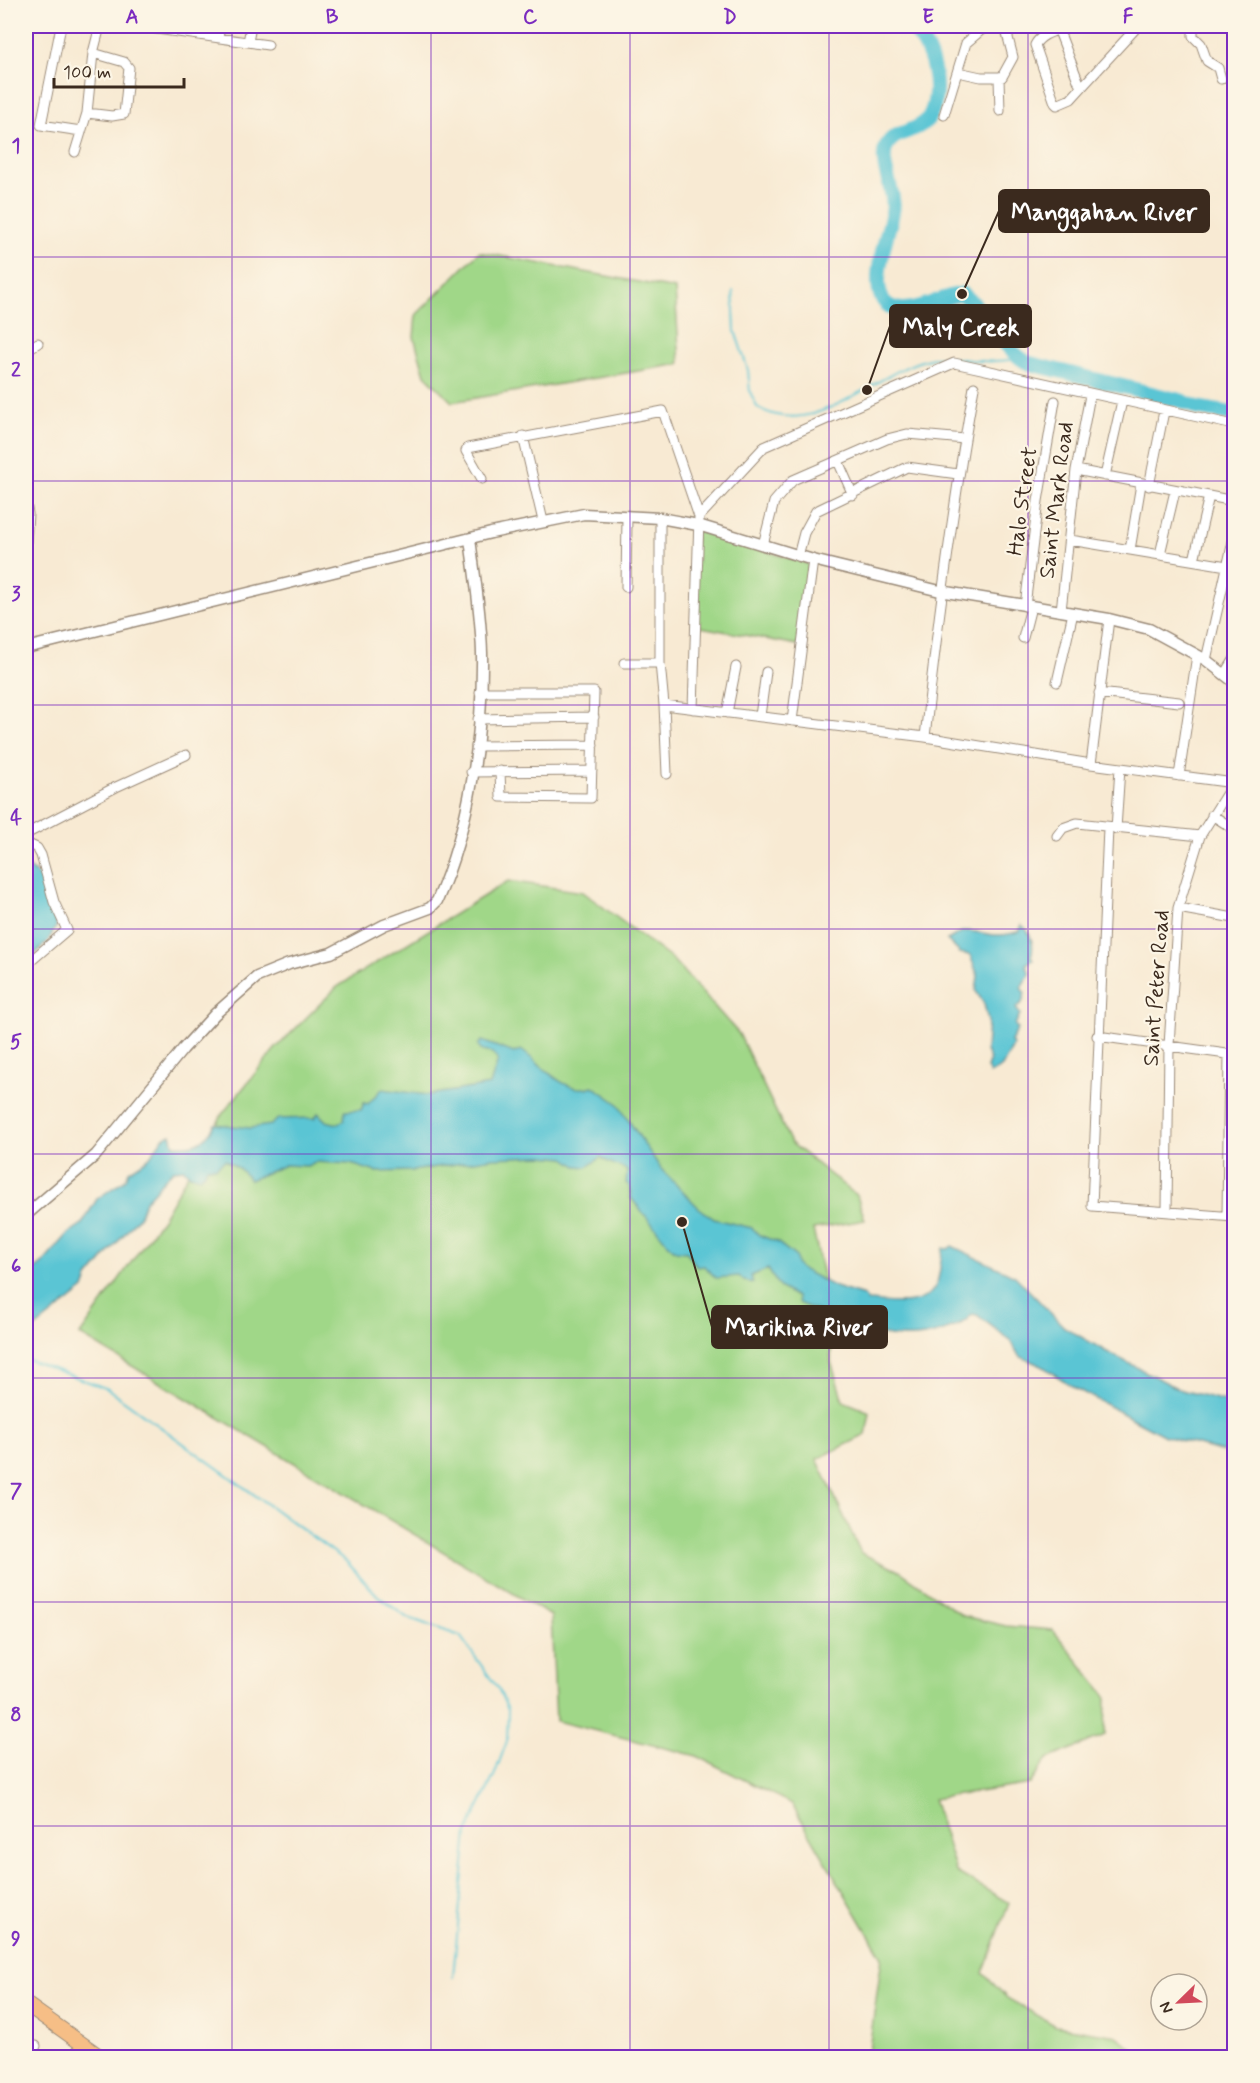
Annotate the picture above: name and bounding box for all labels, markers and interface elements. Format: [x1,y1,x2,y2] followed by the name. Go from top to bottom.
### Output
[125,4,139,31] text: A
[326,4,339,31] text: B
[523,4,538,31] text: C
[723,4,737,31] text: D
[922,4,934,31] text: E
[1123,4,1134,31] text: F
[54,51,184,89] scale bar
[63,61,111,85] text: 100 m
[12,133,20,160] text: 1
[999,190,1209,232] callout: Manggahan River
[1011,198,1198,232] text: Manggahan River
[890,305,1031,347] callout: Maly Creek
[903,313,1020,344] text: Maly Creek
[11,357,21,384] text: 2
[1033,420,1080,580] street label: Saint Mark Road
[1001,445,1045,558] street label: Halo Street
[11,581,21,608] text: 3
[10,805,22,832] text: 4
[1138,909,1176,1067] street label: Saint Peter Road
[10,1029,22,1056] text: 5
[11,1253,21,1280] text: 6
[712,1306,887,1348] callout: Marikina River
[725,1313,873,1344] text: Marikina River
[10,1478,22,1505] text: 7
[10,1702,22,1729] text: 8
[11,1926,21,1953] text: 9
[1149,1972,1209,2032] north arrow
[1155,1998,1178,2017] text: N

